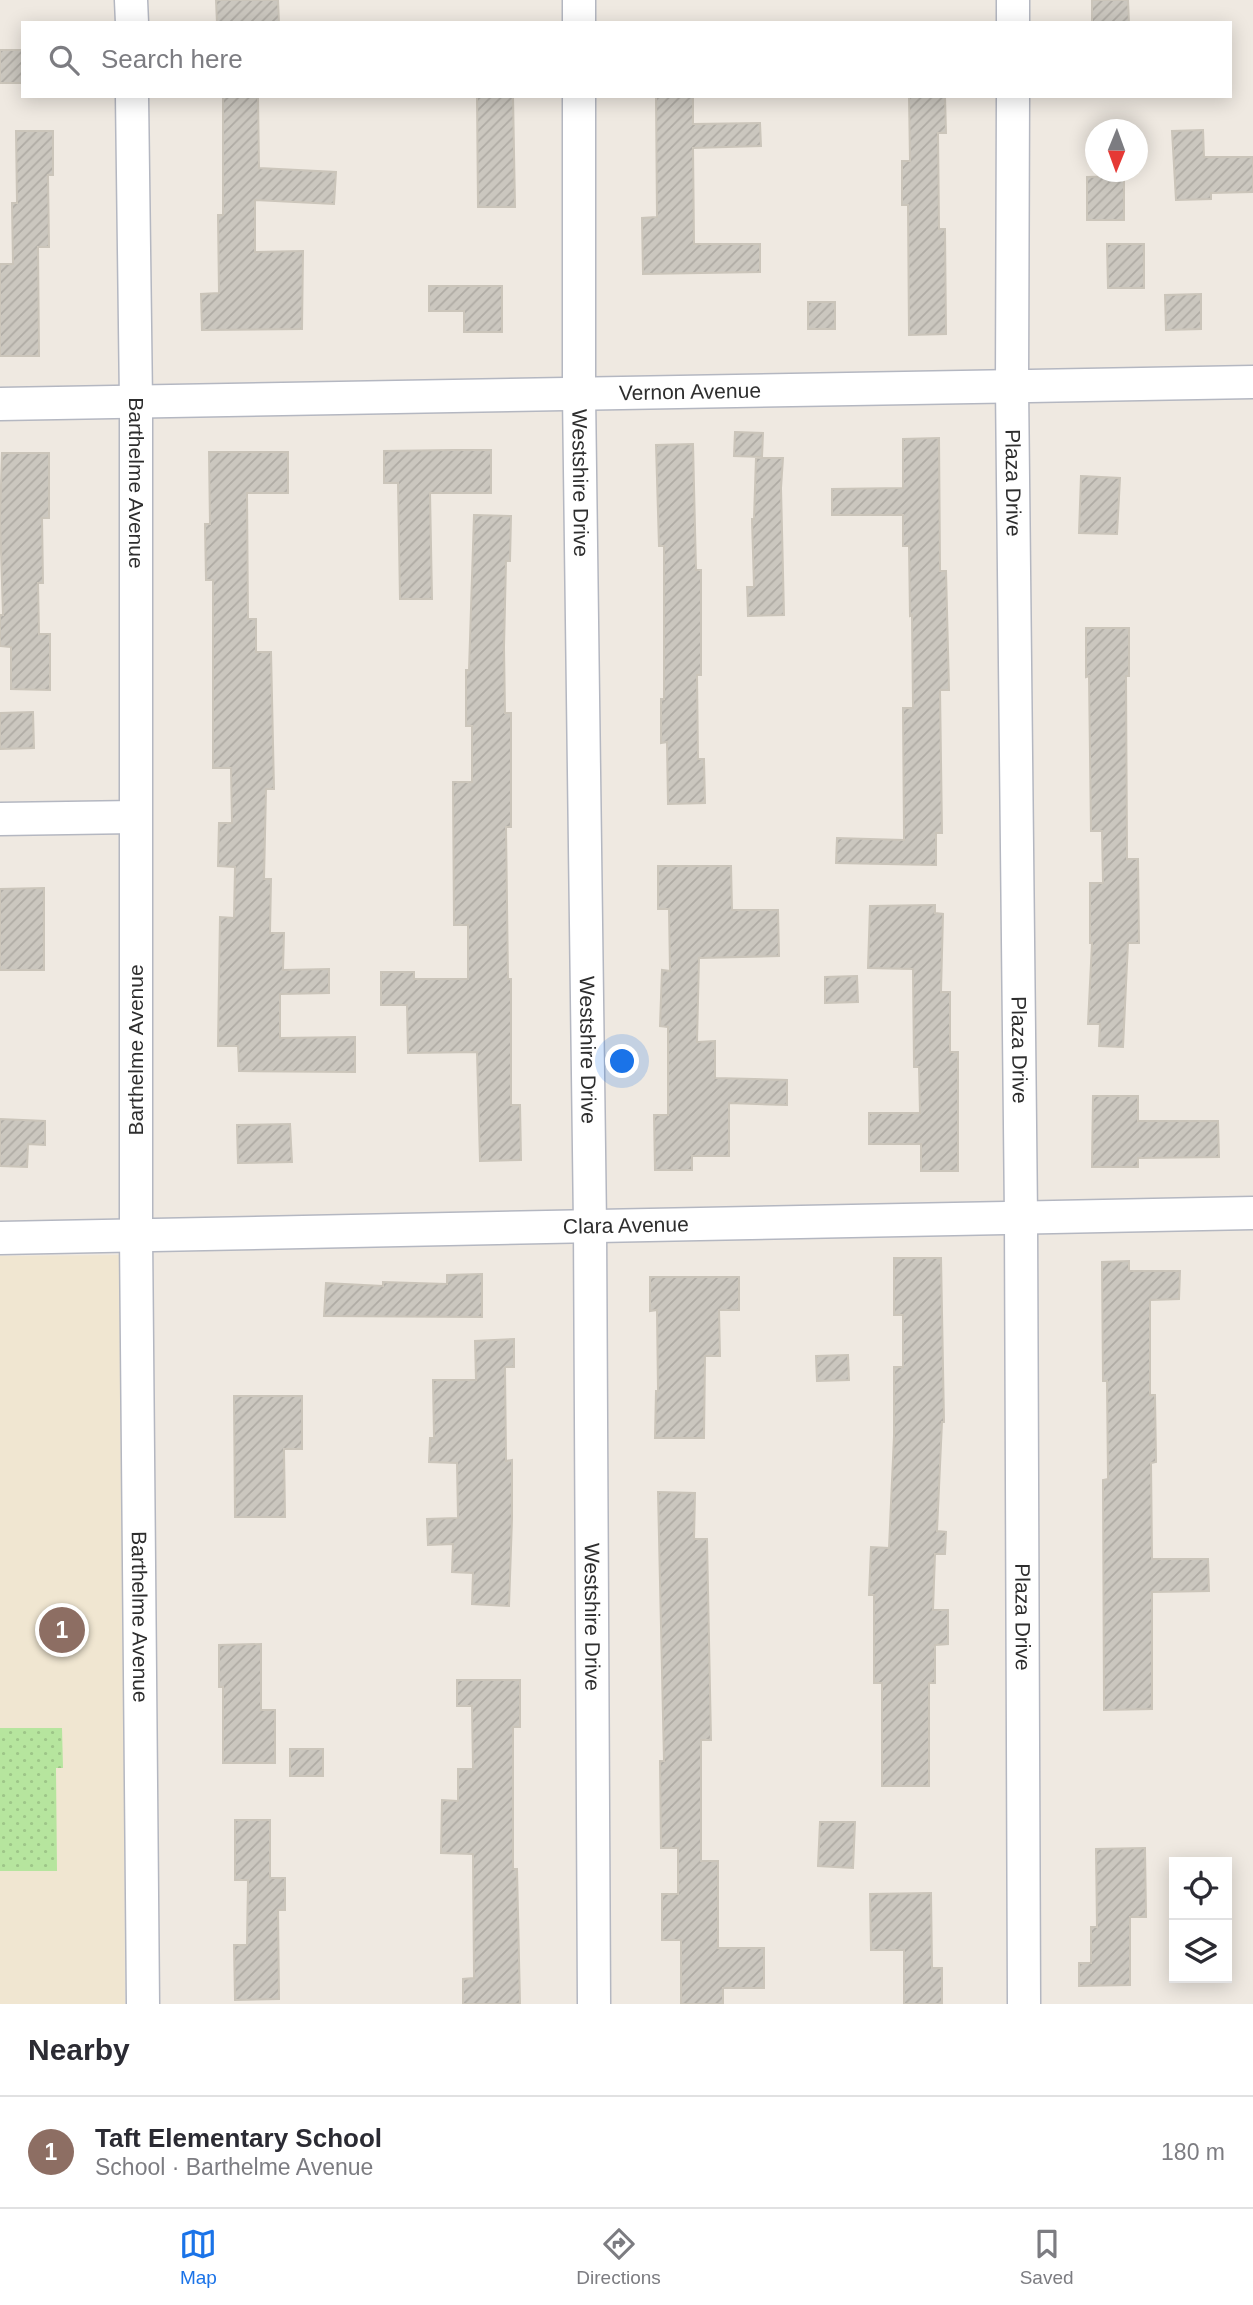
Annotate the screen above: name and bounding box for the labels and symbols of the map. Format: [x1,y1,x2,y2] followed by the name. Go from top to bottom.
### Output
[1085,119,1148,182] north arrow
[619,379,761,404] street label: Vernon Avenue
[125,397,148,569] street label: Barthelme Avenue
[568,409,593,557] street label: Westshire Drive
[1001,429,1026,537] street label: Plaza Drive
[124,964,147,1136] street label: Barthelme Avenue
[576,976,601,1124] street label: Westshire Drive
[1008,996,1032,1104] street label: Plaza Drive
[605,1044,639,1078] your location
[563,1212,689,1238] street label: Clara Avenue
[128,1531,152,1703] street label: Barthelme Avenue
[581,1543,604,1691] street label: Westshire Drive
[1011,1563,1035,1671] street label: Plaza Drive
[39,1604,85,1656] pin: 1

